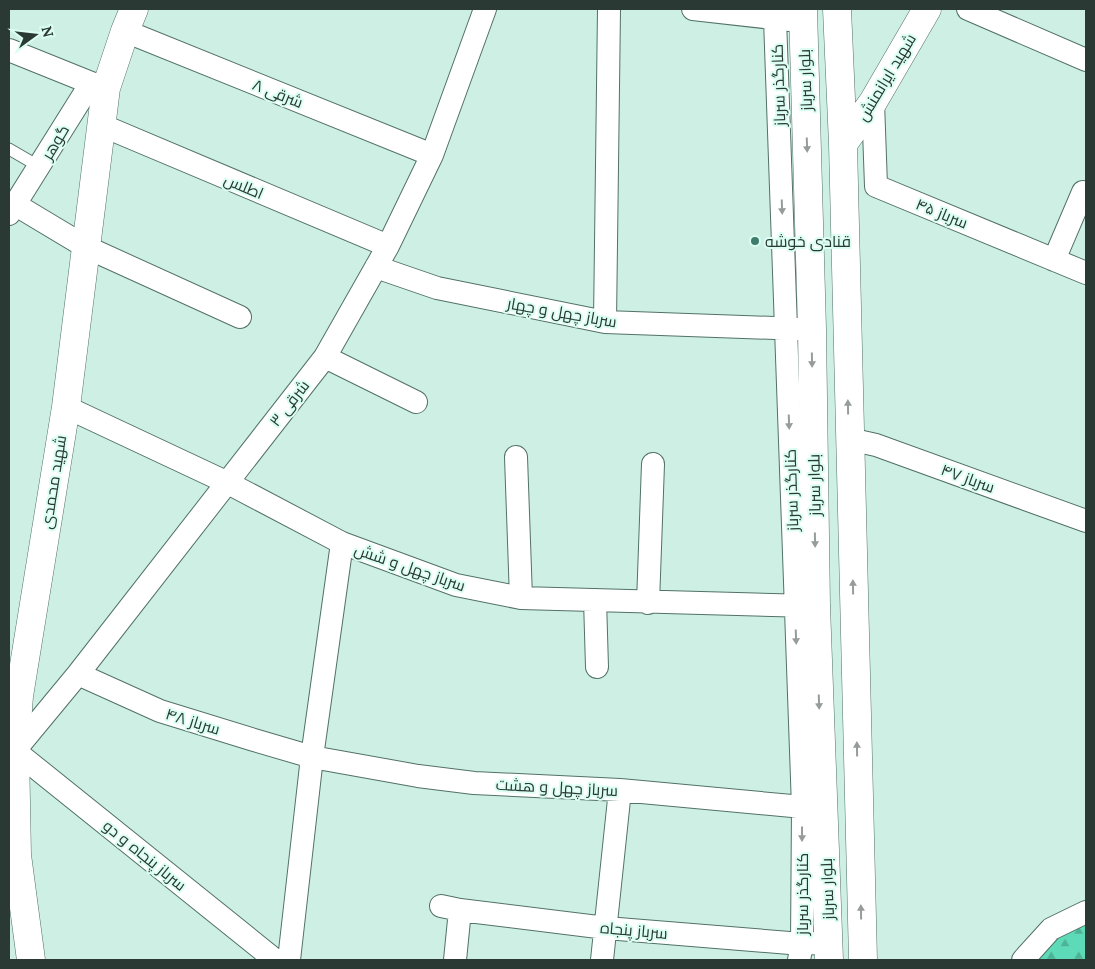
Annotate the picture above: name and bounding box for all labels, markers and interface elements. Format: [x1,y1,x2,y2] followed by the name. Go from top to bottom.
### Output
[10,10,60,60] north arrow
[37,24,58,39] text: N
[852,30,921,125] street label: شهید ایرانمنش
[767,43,789,128] street label: کنارگذر سرباز
[794,49,816,112] street label: بلوار سرباز
[249,74,306,113] street label: ۸ شرقی
[36,121,73,164] street label: گوهر
[803,137,811,153] one-way arrow
[221,169,267,204] street label: اطلس
[913,194,971,232] street label: سرباز ۴۵
[778,199,786,215] one-way arrow
[765,231,851,252] place label: قنادی خوشه
[749,235,761,247] marker: قنادی خوشه
[504,292,619,333] street label: سرباز چهل و چهار
[808,352,816,368] one-way arrow
[265,376,314,431] street label: شرقی ۳
[844,398,852,414] one-way arrow
[785,414,793,430] one-way arrow
[36,434,71,531] street label: شهید محمدی
[780,448,802,533] street label: کنارگذر سرباز
[803,454,825,517] street label: بلوار سرباز
[938,459,998,497] street label: سرباز ۴۷
[811,532,819,548] one-way arrow
[351,539,468,597] street label: سرباز چهل و شش
[848,578,856,594] one-way arrow
[792,629,800,645] one-way arrow
[816,695,824,711] one-way arrow
[163,703,223,739] street label: سرباز ۴۸
[853,741,861,757] one-way arrow
[495,774,619,802] street label: سرباز چهل و هشت
[98,815,191,896] street label: سرباز پنجاه و دو
[798,827,806,843] one-way arrow
[792,853,812,936] street label: کنارگذر سرباز
[816,858,838,921] street label: بلوار سرباز
[857,903,865,919] one-way arrow
[599,917,669,945] street label: سرباز پنجاه

